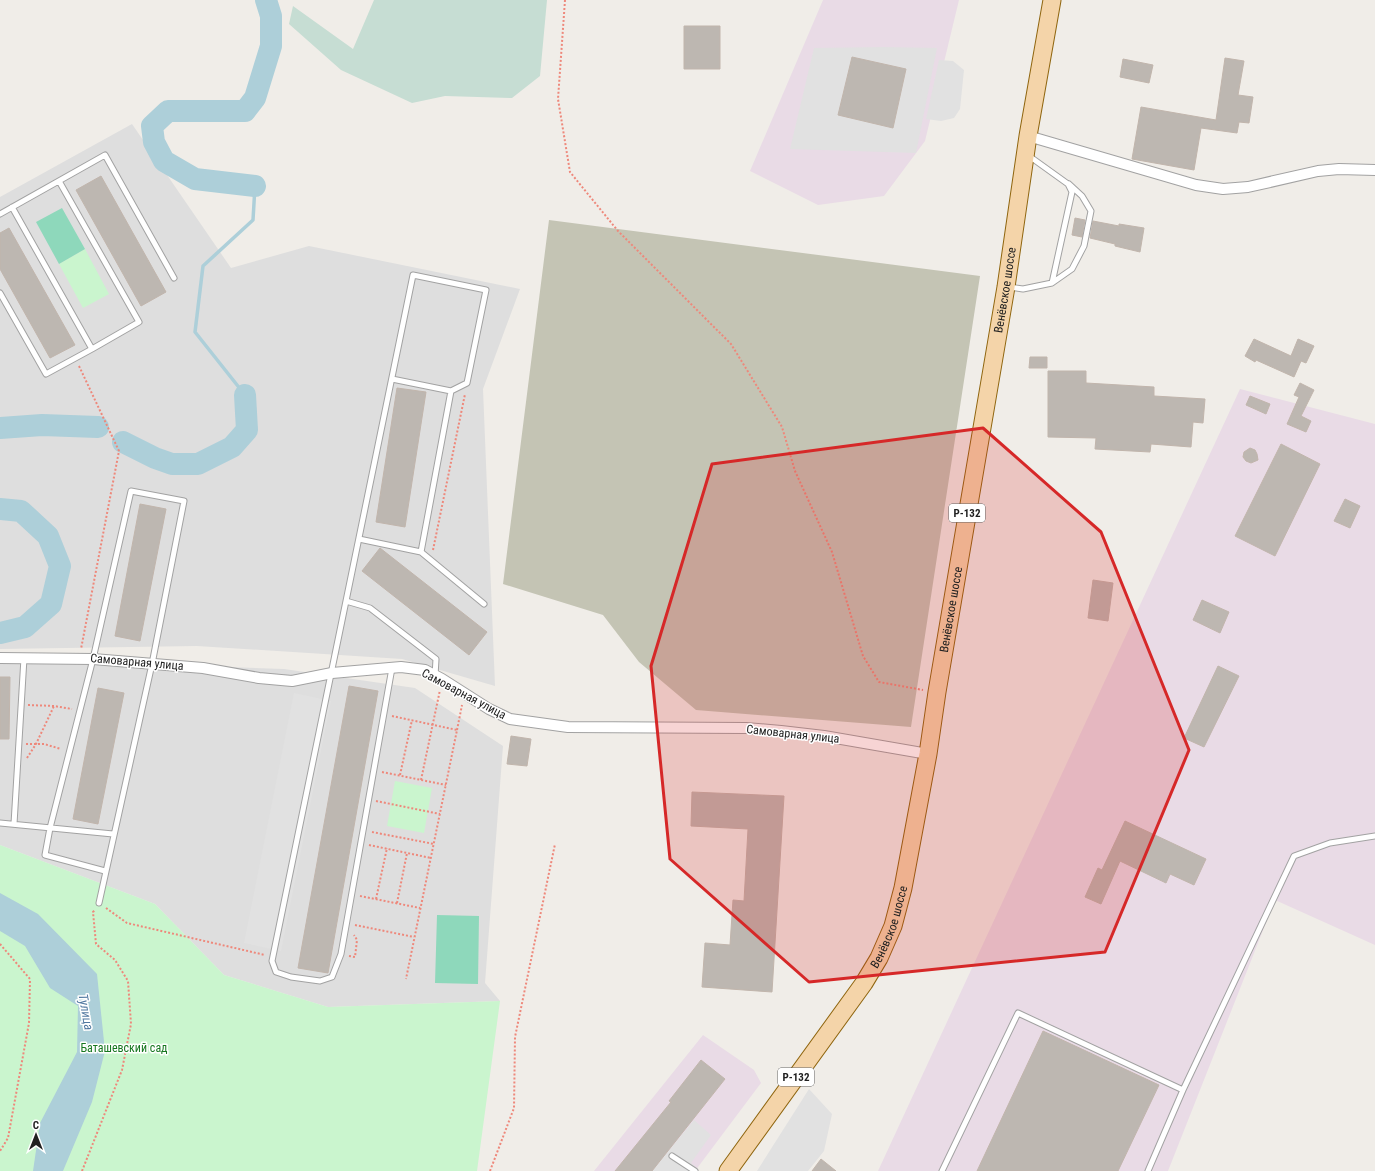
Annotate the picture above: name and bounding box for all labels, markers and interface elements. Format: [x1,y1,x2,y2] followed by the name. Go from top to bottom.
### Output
[991,246,1019,334] street label: Венёвское шоссе
[949,504,985,522] road number: Р-132
[937,565,965,654] street label: Венёвское шоссе
[90,651,184,673] street label: Самоварная улица
[419,666,509,722] street label: Самоварная улица
[746,722,840,746] street label: Самоварная улица
[868,884,910,971] street label: Венёвское шоссе
[75,993,97,1031] water label: Тулица
[80,1041,168,1055] park label: Баташевский сад
[778,1068,814,1086] road number: Р-132
[16,1115,56,1155] north arrow
[33,1119,39,1132] text: С

